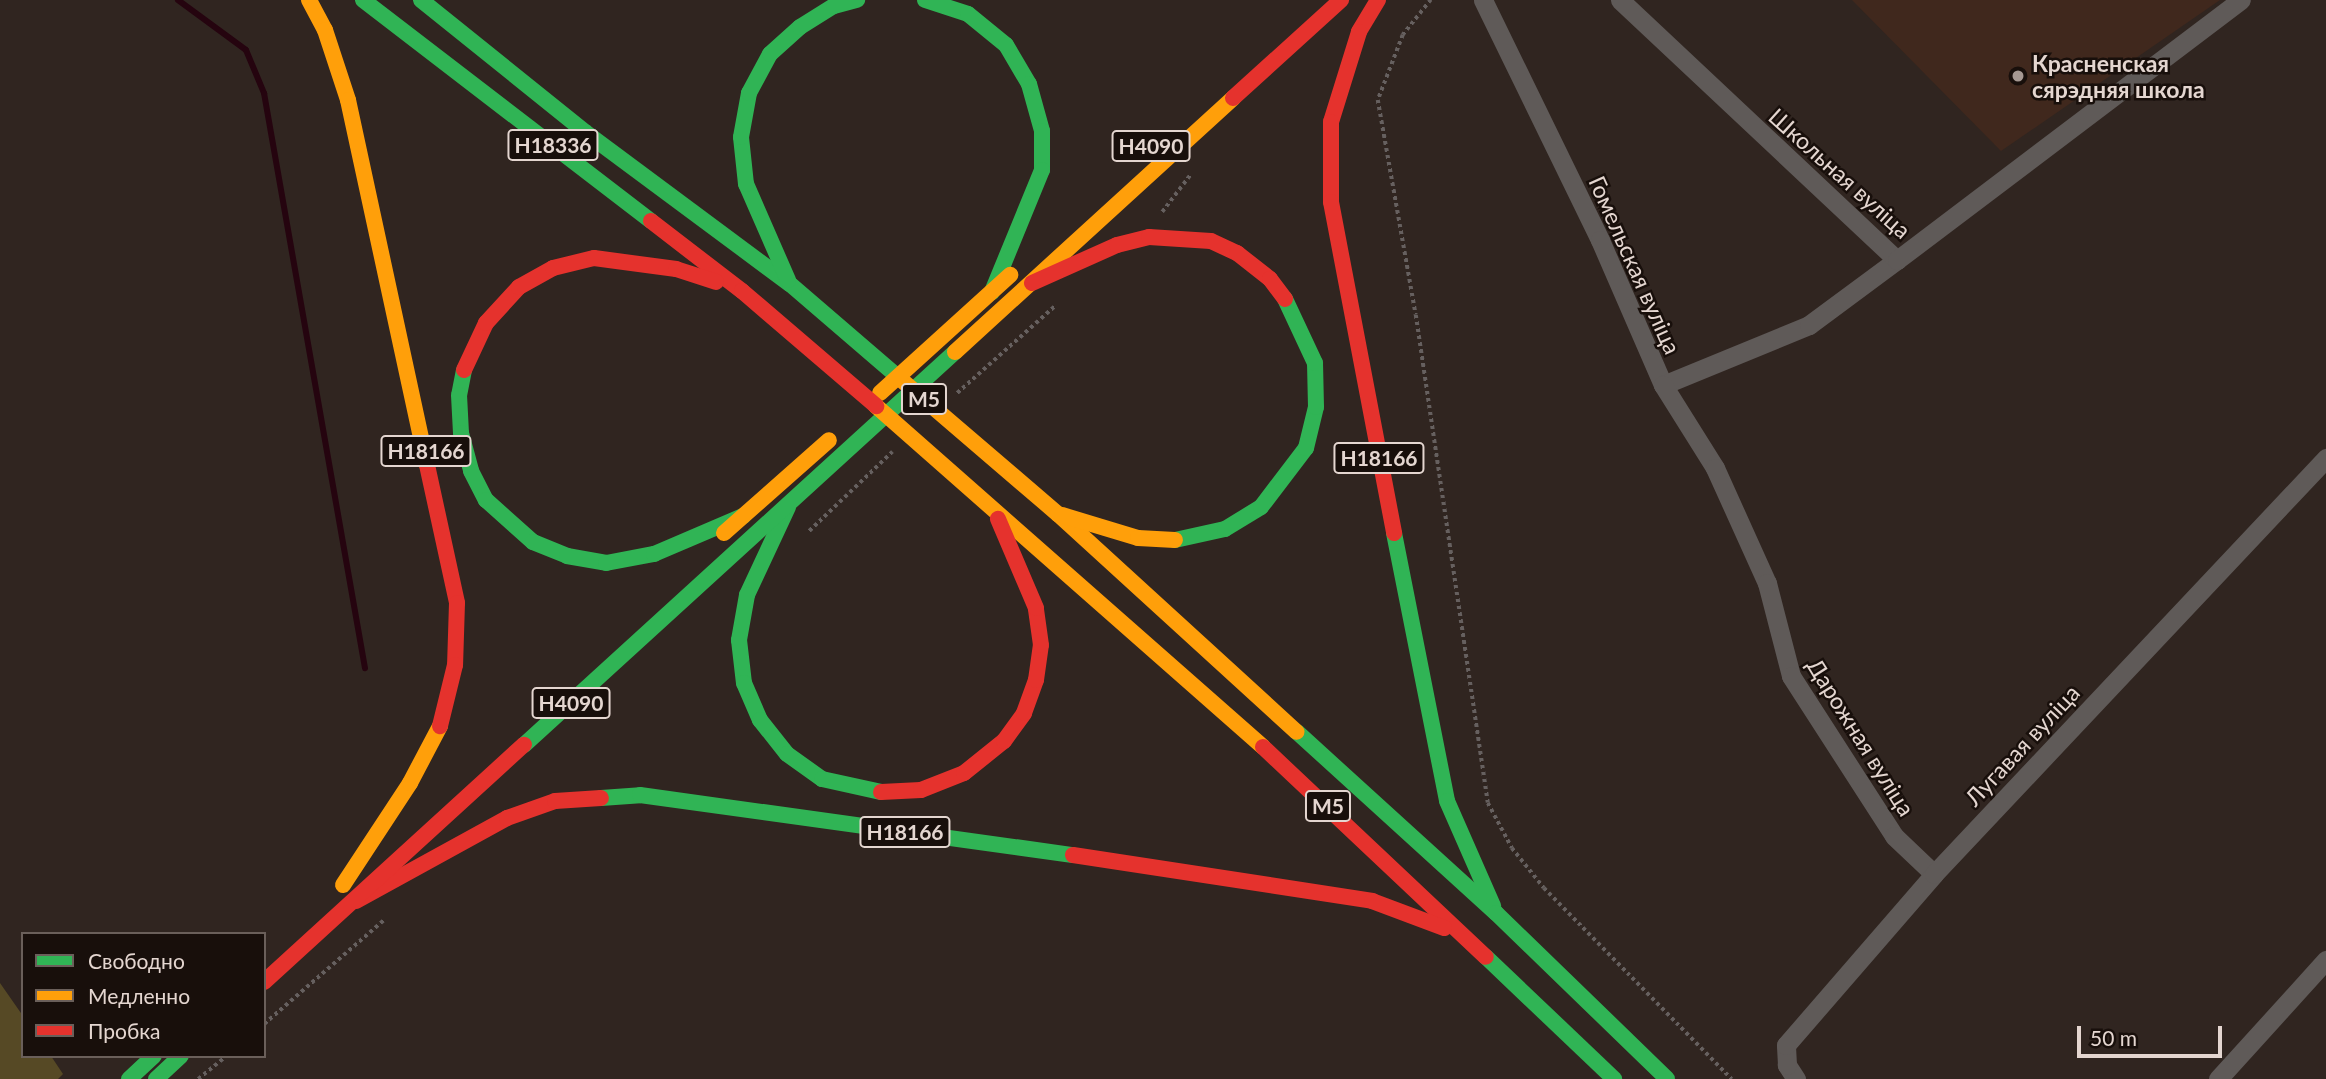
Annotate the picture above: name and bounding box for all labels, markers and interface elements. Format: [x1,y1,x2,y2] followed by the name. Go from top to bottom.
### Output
[2032,49,2205,103] place label: Красненская сярэдняя школа
[2010,68,2026,84] marker: Красненская сярэдняя школа
[1764,102,1916,244] street label: Школьная вуліца
[506,128,600,162] road number: Н18336
[1111,128,1191,164] road number: Н4090
[1583,172,1687,358] street label: Гомельская вуліца
[900,382,948,416] road number: М5
[379,434,473,468] road number: Н18166
[1332,440,1426,476] road number: Н18166
[1801,653,1921,821] street label: Дарожная вуліца
[1959,679,2085,811] street label: Лугавая вуліца
[531,686,611,720] road number: Н4090
[1304,788,1352,824] road number: М5
[858,814,952,850] road number: Н18166
[21,932,266,1058] legend
[88,948,185,973] text: Свободно
[88,983,190,1008] text: Медленно
[2081,1012,2226,1056] scale bar
[88,1018,161,1043] text: Пробка
[2090,1025,2137,1050] text: 50 m

